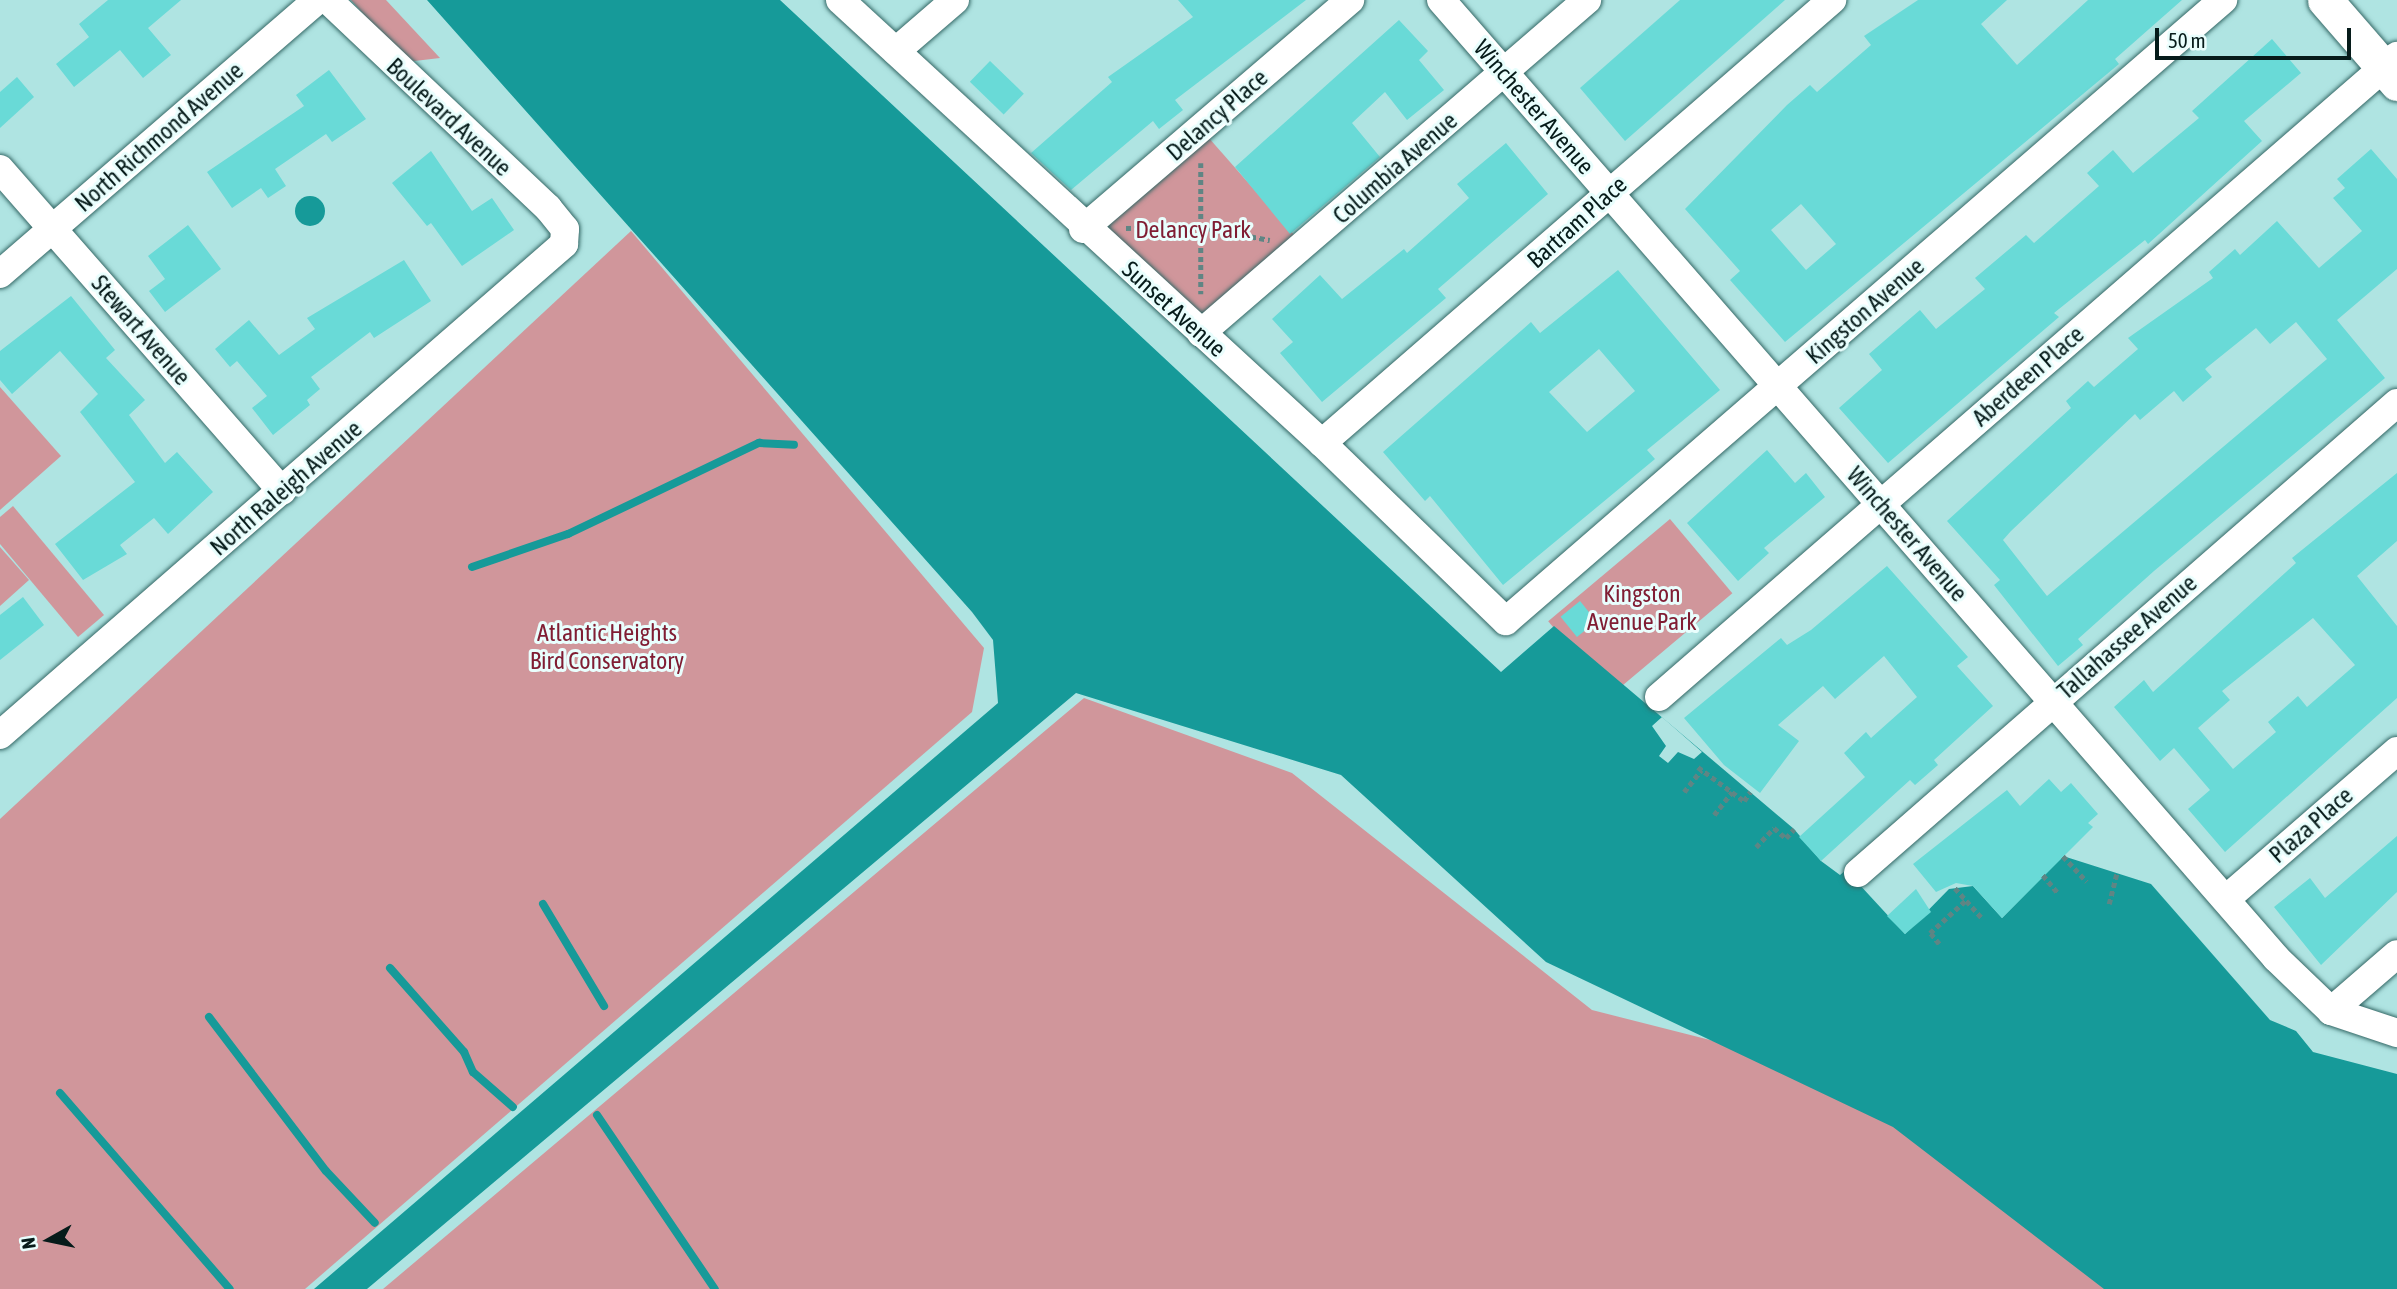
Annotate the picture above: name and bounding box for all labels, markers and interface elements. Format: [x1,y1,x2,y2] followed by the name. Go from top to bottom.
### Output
[2159,14,2355,58] scale bar
[2168,28,2206,52] text: 50 m
[1468,34,1600,180] street label: Winchester Avenue
[381,52,517,182] street label: Boulevard Avenue
[69,56,249,218] street label: North Richmond Avenue
[1161,63,1273,167] street label: Delancy Place
[1327,106,1463,230] street label: Columbia Avenue
[1521,170,1633,274] street label: Bartram Place
[1135,216,1251,244] park label: Delancy Park
[1800,252,1930,370] street label: Kingston Avenue
[1116,255,1232,363] street label: Sunset Avenue
[85,269,197,391] street label: Stewart Avenue
[1966,320,2090,432] street label: Aberdeen Place
[204,414,368,562] street label: North Raleigh Avenue
[1841,461,1973,607] street label: Winchester Avenue
[2052,569,2202,705] street label: Tallahassee Avenue
[1587,580,1697,636] park label: Kingston Avenue Park
[530,619,684,675] park label: Atlantic Heights Bird Conservatory
[2263,781,2359,869] street label: Plaza Place
[14,1205,84,1275] north arrow
[17,1236,40,1251] text: N

